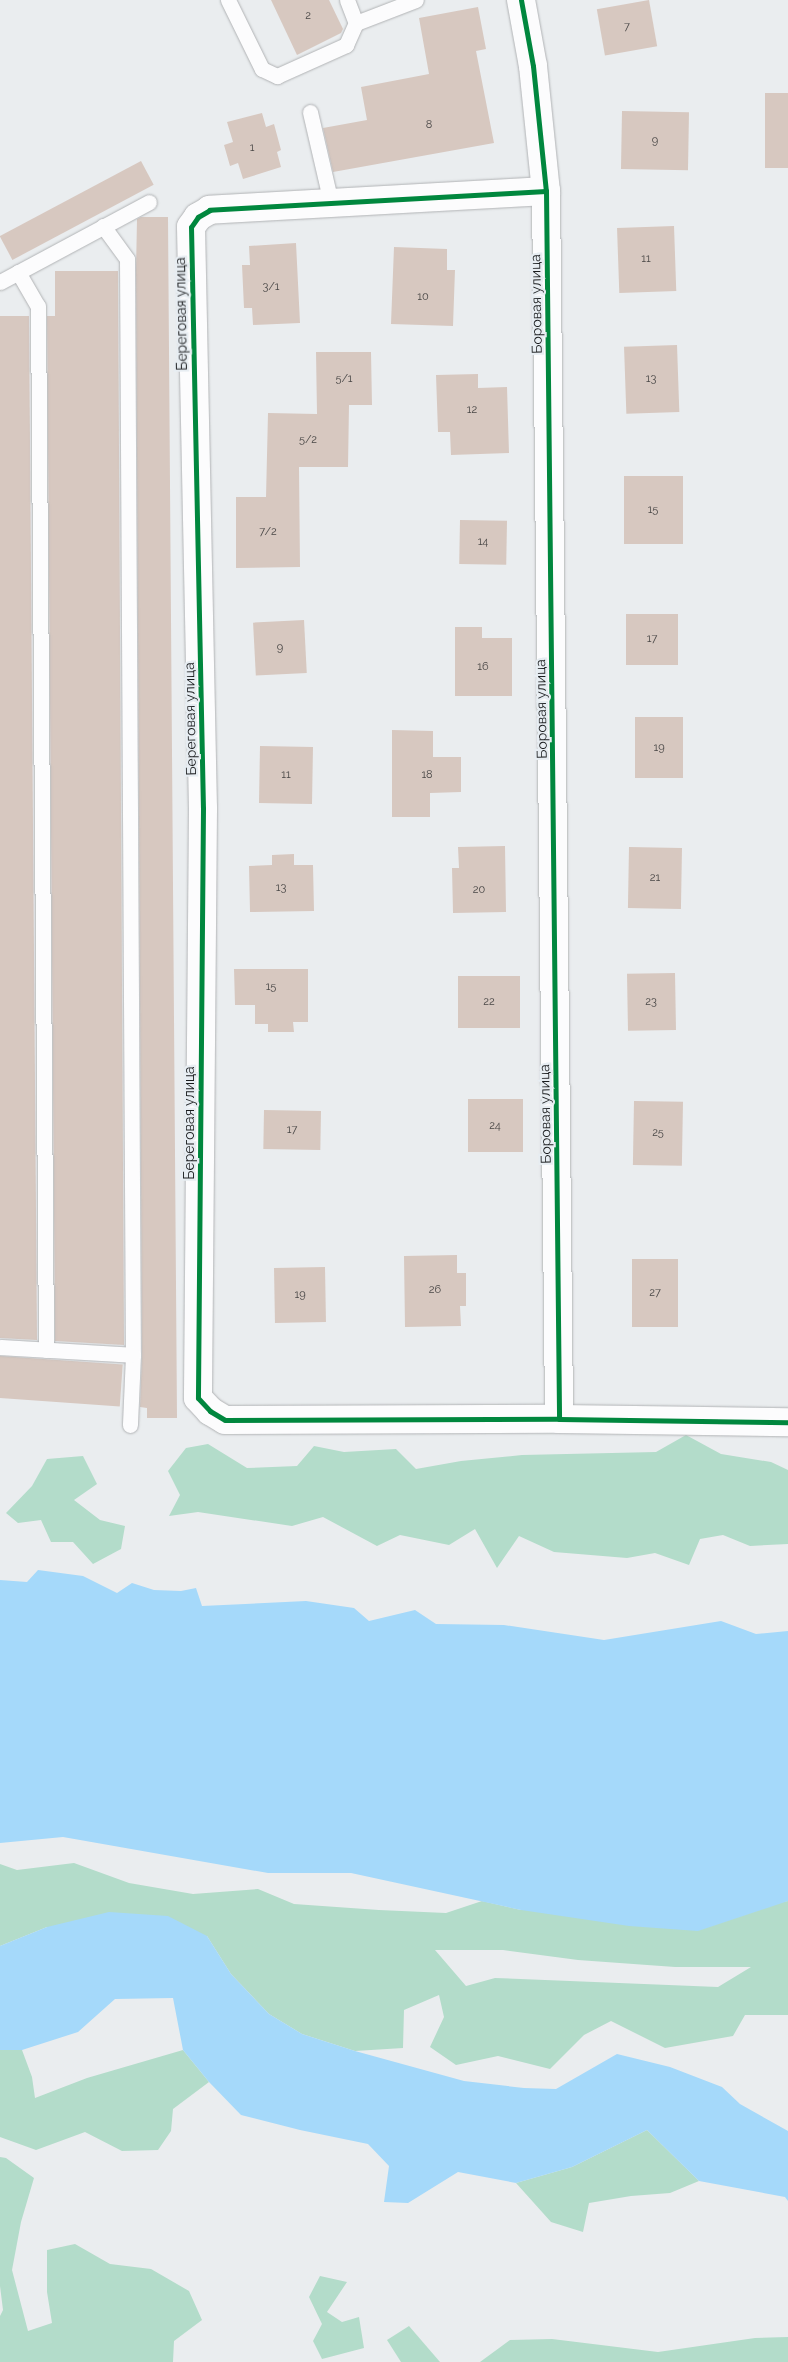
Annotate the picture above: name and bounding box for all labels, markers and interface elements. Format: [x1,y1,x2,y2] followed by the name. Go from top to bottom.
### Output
[305,9,311,23] house number: 2
[624,20,630,34] house number: 7
[426,118,432,132] house number: 8
[652,134,658,148] house number: 9
[250,141,254,155] house number: 1
[641,252,651,266] house number: 11
[527,254,545,354] street label: Боровая улица
[172,257,190,371] street label: Береговая улица
[262,280,280,294] house number: 3/1
[417,290,429,304] house number: 10
[335,372,353,386] house number: 5/1
[646,372,656,386] house number: 13
[467,403,477,417] house number: 12
[299,433,317,447] house number: 5/2
[648,503,658,517] house number: 15
[259,525,277,539] house number: 7/2
[478,535,488,549] house number: 14
[647,632,657,646] house number: 17
[277,641,283,655] house number: 9
[532,659,550,759] street label: Боровая улица
[477,660,489,674] house number: 16
[181,662,199,776] street label: Береговая улица
[653,741,665,755] house number: 19
[281,768,291,782] house number: 11
[421,768,433,782] house number: 18
[650,871,660,885] house number: 21
[276,881,286,895] house number: 13
[473,883,485,897] house number: 20
[266,980,276,994] house number: 15
[483,995,495,1009] house number: 22
[645,995,657,1009] house number: 23
[536,1064,554,1164] street label: Боровая улица
[181,1066,197,1180] street label: Береговая улица
[489,1119,501,1133] house number: 24
[287,1123,297,1137] house number: 17
[652,1126,664,1140] house number: 25
[429,1283,441,1297] house number: 26
[649,1286,661,1300] house number: 27
[294,1288,306,1302] house number: 19

